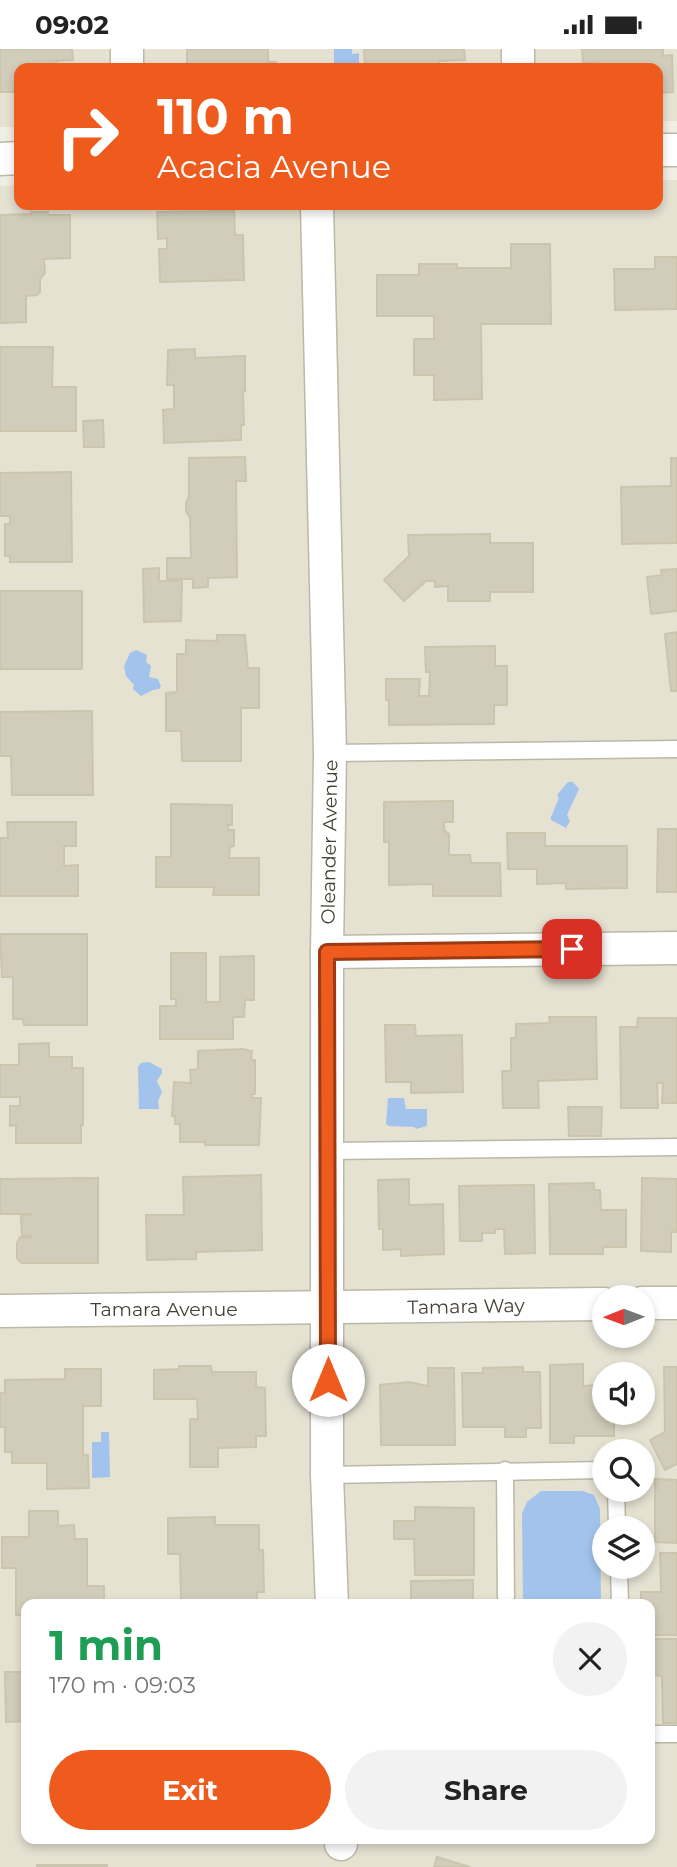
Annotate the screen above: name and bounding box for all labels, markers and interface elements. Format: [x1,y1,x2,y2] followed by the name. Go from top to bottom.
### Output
[35,9,109,41] text: 09:02
[157,87,294,146] text: 110 m
[42,91,133,182] icon: right
[157,147,391,186] text: Acacia Avenue
[317,759,342,925] street label: Oleander Avenue
[542,919,602,979] pin
[553,930,591,968] icon: arrive
[592,1285,654,1347] north arrow
[592,1285,655,1579] map controls
[407,1294,525,1319] street label: Tamara Way
[90,1298,238,1321] street label: Tamara Avenue
[291,1343,365,1417] position arrow
[592,1362,655,1425] button: sound
[592,1439,655,1502] button: search
[592,1516,655,1579] button: layers
[49,1619,163,1671] text: 1 min
[553,1622,627,1696] button: close
[49,1671,196,1699] text: 170 m · 09:03
[49,1750,331,1830] button: Exit
[345,1750,627,1830] button: Share

